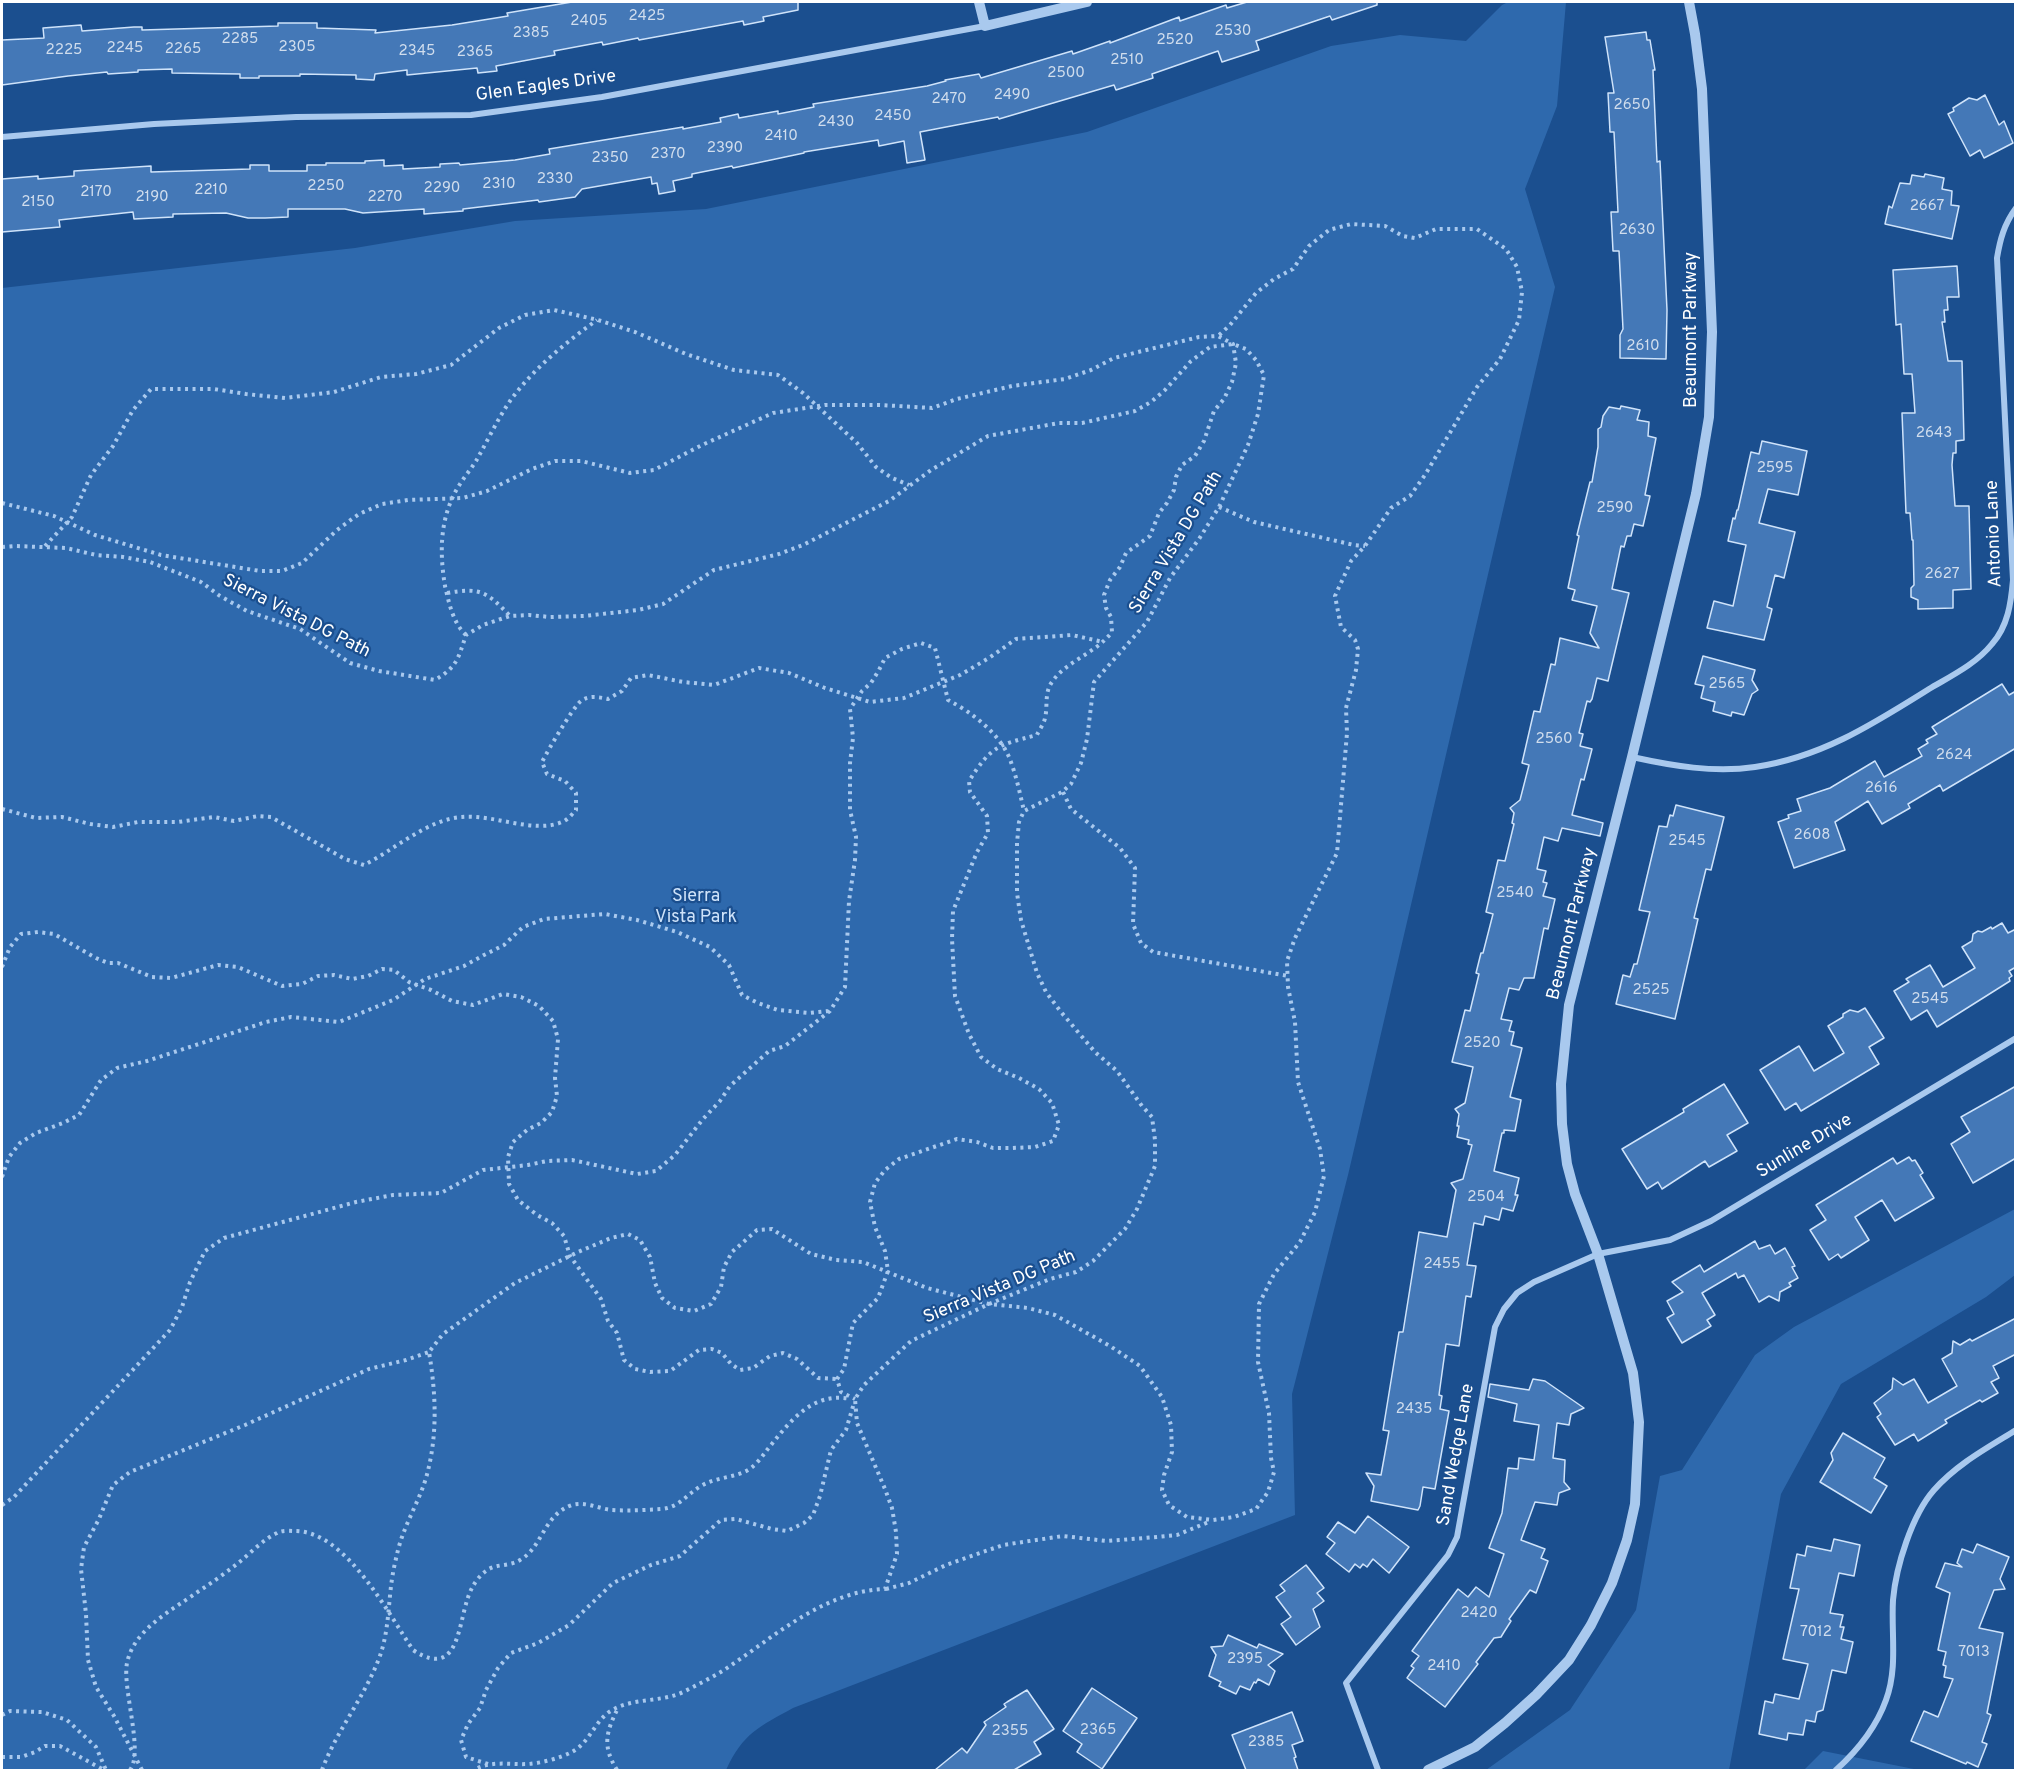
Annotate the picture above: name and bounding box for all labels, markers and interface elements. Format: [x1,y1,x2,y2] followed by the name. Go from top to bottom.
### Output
[629,8,665,26] house number: 2425
[570,13,608,31] house number: 2405
[1214,23,1252,41] house number: 2530
[513,25,549,43] house number: 2385
[222,31,258,49] house number: 2285
[1156,32,1194,50] house number: 2520
[278,39,316,57] house number: 2305
[107,40,143,58] house number: 2245
[165,41,201,59] house number: 2265
[46,42,82,60] house number: 2225
[399,43,435,61] house number: 2345
[457,44,493,62] house number: 2365
[1110,52,1144,70] house number: 2510
[1047,65,1085,83] house number: 2500
[474,66,618,108] street label: Glen Eagles Drive
[994,87,1030,105] house number: 2490
[931,91,967,109] house number: 2470
[1613,97,1651,115] house number: 2650
[874,108,912,126] house number: 2450
[818,114,854,132] house number: 2430
[764,128,798,146] house number: 2410
[707,140,743,158] house number: 2390
[650,146,686,164] house number: 2370
[591,150,629,168] house number: 2350
[537,171,573,189] house number: 2330
[482,176,516,194] house number: 2310
[307,178,345,196] house number: 2250
[424,180,460,198] house number: 2290
[194,182,228,200] house number: 2210
[80,184,112,202] house number: 2170
[135,189,169,207] house number: 2190
[367,189,403,207] house number: 2270
[21,194,55,212] house number: 2150
[1910,198,1944,216] house number: 2667
[1619,222,1655,240] house number: 2630
[1681,252,1703,408] street label: Beaumont Parkway
[1626,338,1660,356] house number: 2610
[1916,425,1952,443] house number: 2643
[1757,460,1793,478] house number: 2595
[1126,468,1228,618] street label: Sierra Vista DG Path
[1982,480,2008,588] street label: Antonio Lane
[1597,500,1633,518] house number: 2590
[1925,566,1959,584] house number: 2627
[218,570,374,664] street label: Sierra Vista DG Path
[1709,676,1745,694] house number: 2565
[1535,731,1573,749] house number: 2560
[1936,747,1972,765] house number: 2624
[1865,780,1897,798] house number: 2616
[1794,827,1830,845] house number: 2608
[1668,833,1706,851] house number: 2545
[1544,846,1602,1002] street label: Beaumont Parkway
[1496,885,1534,903] house number: 2540
[655,886,737,928] park label: Sierra Vista Park
[1633,982,1669,1000] house number: 2525
[1911,991,1949,1009] house number: 2545
[1463,1035,1501,1053] house number: 2520
[1753,1110,1857,1184] street label: Sunline Drive
[1467,1189,1505,1207] house number: 2504
[921,1246,1079,1330] street label: Sierra Vista DG Path
[1424,1256,1460,1274] house number: 2455
[1434,1382,1480,1528] street label: Sand Wedge Lane
[1396,1401,1432,1419] house number: 2435
[1460,1605,1498,1623] house number: 2420
[1800,1624,1832,1642] house number: 7012
[1958,1644,1990,1662] house number: 7013
[1227,1651,1263,1669] house number: 2395
[1427,1658,1461,1676] house number: 2410
[1080,1722,1116,1740] house number: 2365
[992,1723,1028,1741] house number: 2355
[1248,1734,1284,1752] house number: 2385

